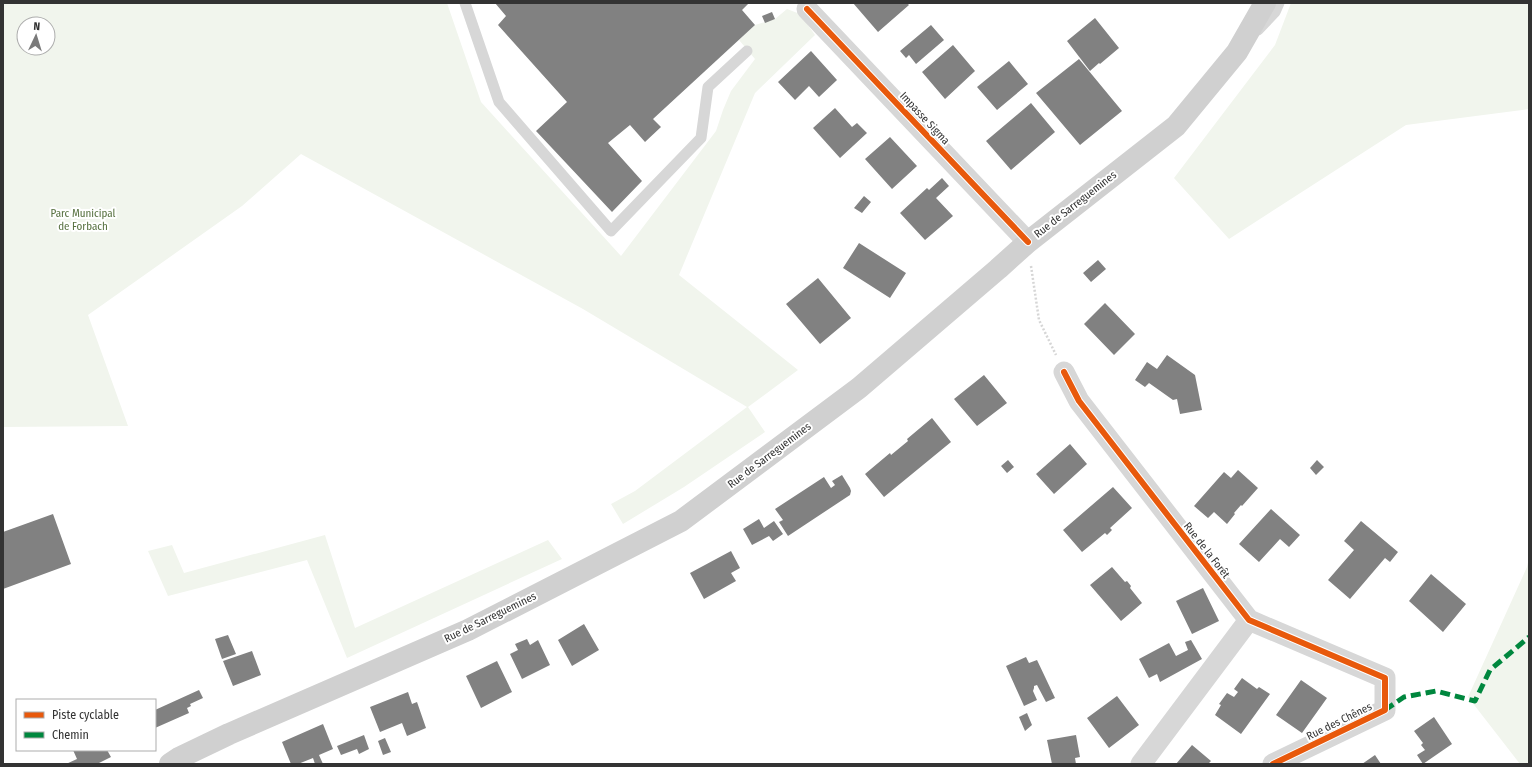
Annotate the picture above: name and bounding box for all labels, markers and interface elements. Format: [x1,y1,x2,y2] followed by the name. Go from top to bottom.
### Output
[16,16,56,56] north arrow
[33,20,40,33] text: N
[897,89,952,147] street label: Impasse Sigma
[1032,168,1119,241] street label: Rue de Sarreguemines
[51,207,116,233] park label: Parc Municipal de Forbach
[725,420,814,491] street label: Rue de Sarreguemines
[1181,520,1233,581] street label: Rue de la Forêt
[442,589,539,645] street label: Rue de Sarreguemines
[16,699,156,751] legend
[1304,700,1374,743] street label: Rue des Chênes
[52,708,119,722] text: Piste cyclable
[52,728,89,742] text: Chemin

